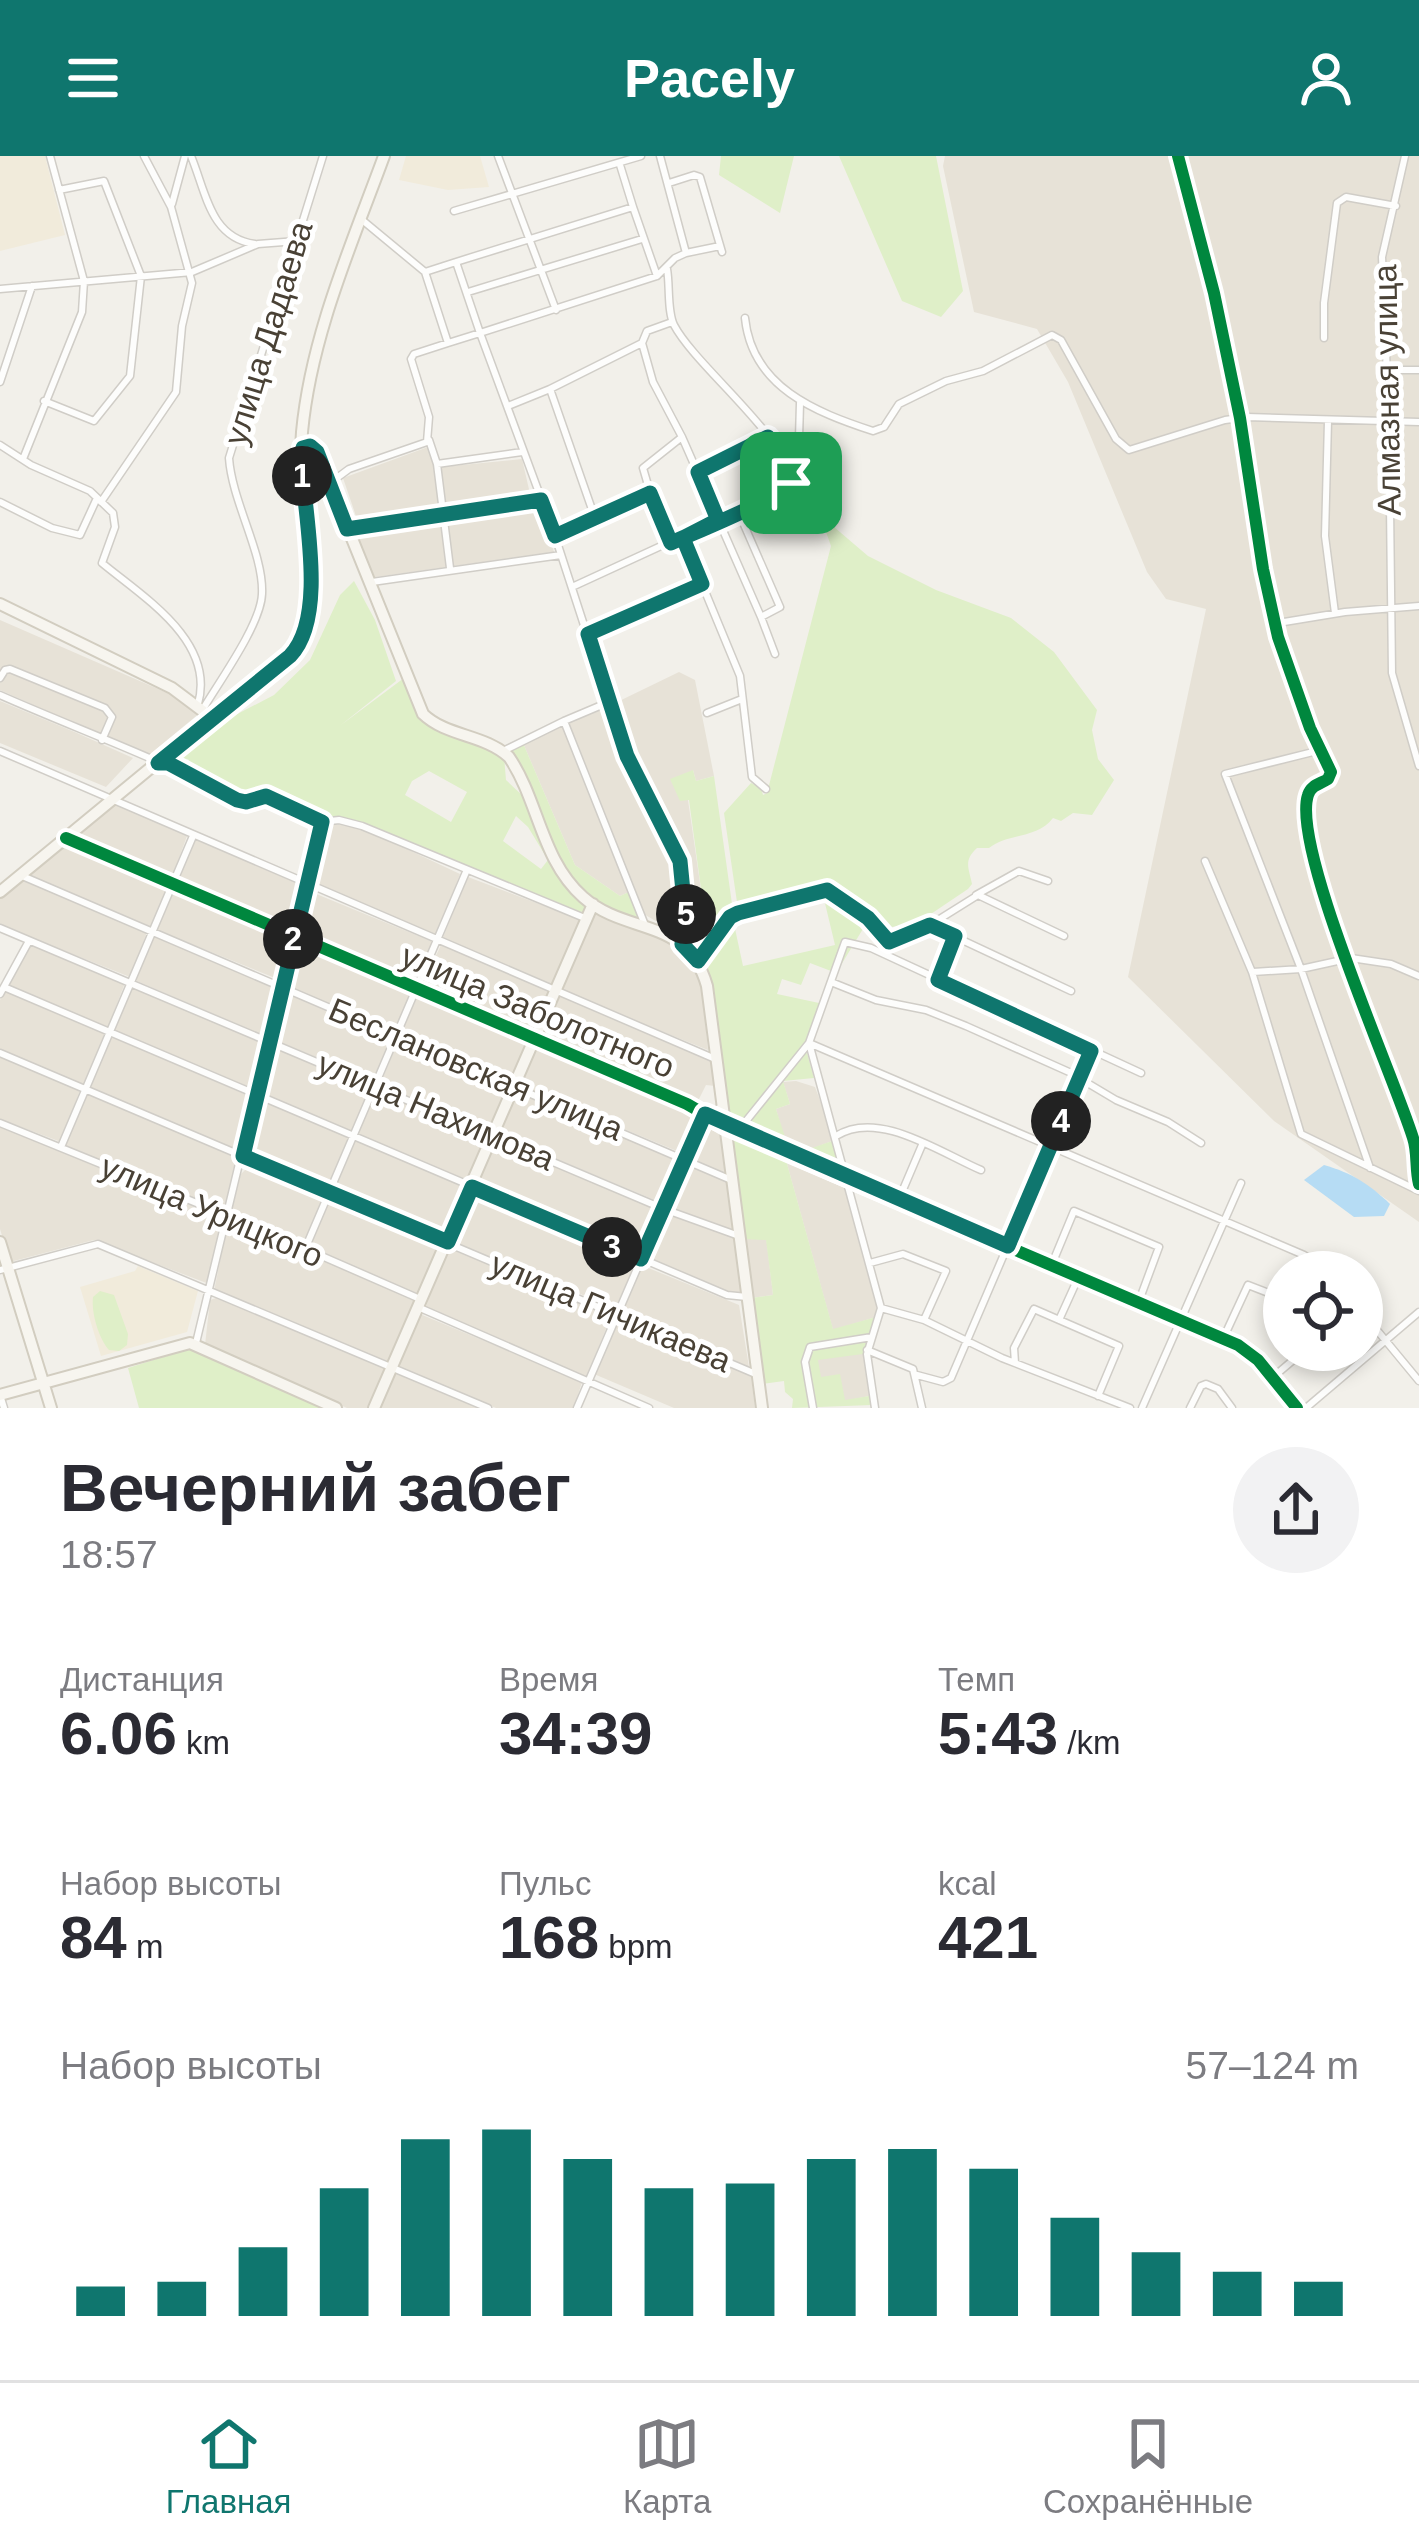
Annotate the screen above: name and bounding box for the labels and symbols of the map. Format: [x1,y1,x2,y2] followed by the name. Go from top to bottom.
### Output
[216,216,320,449] street label: улица Дадаева
[1366,263,1408,516] street label: Алмазная улица
[740,432,842,534] pin
[272,446,332,506] pin: 1
[656,884,716,944] pin: 5
[263,909,323,969] pin: 2
[396,937,680,1085] street label: улица Заболотного
[323,990,629,1148] street label: Беслановская улица
[312,1044,561,1178] street label: улица Нахимова
[1031,1091,1091,1151] pin: 4
[95,1147,329,1275] street label: улица Урицкого
[582,1217,642,1277] pin: 3
[485,1245,737,1380] street label: улица Гичикаева

